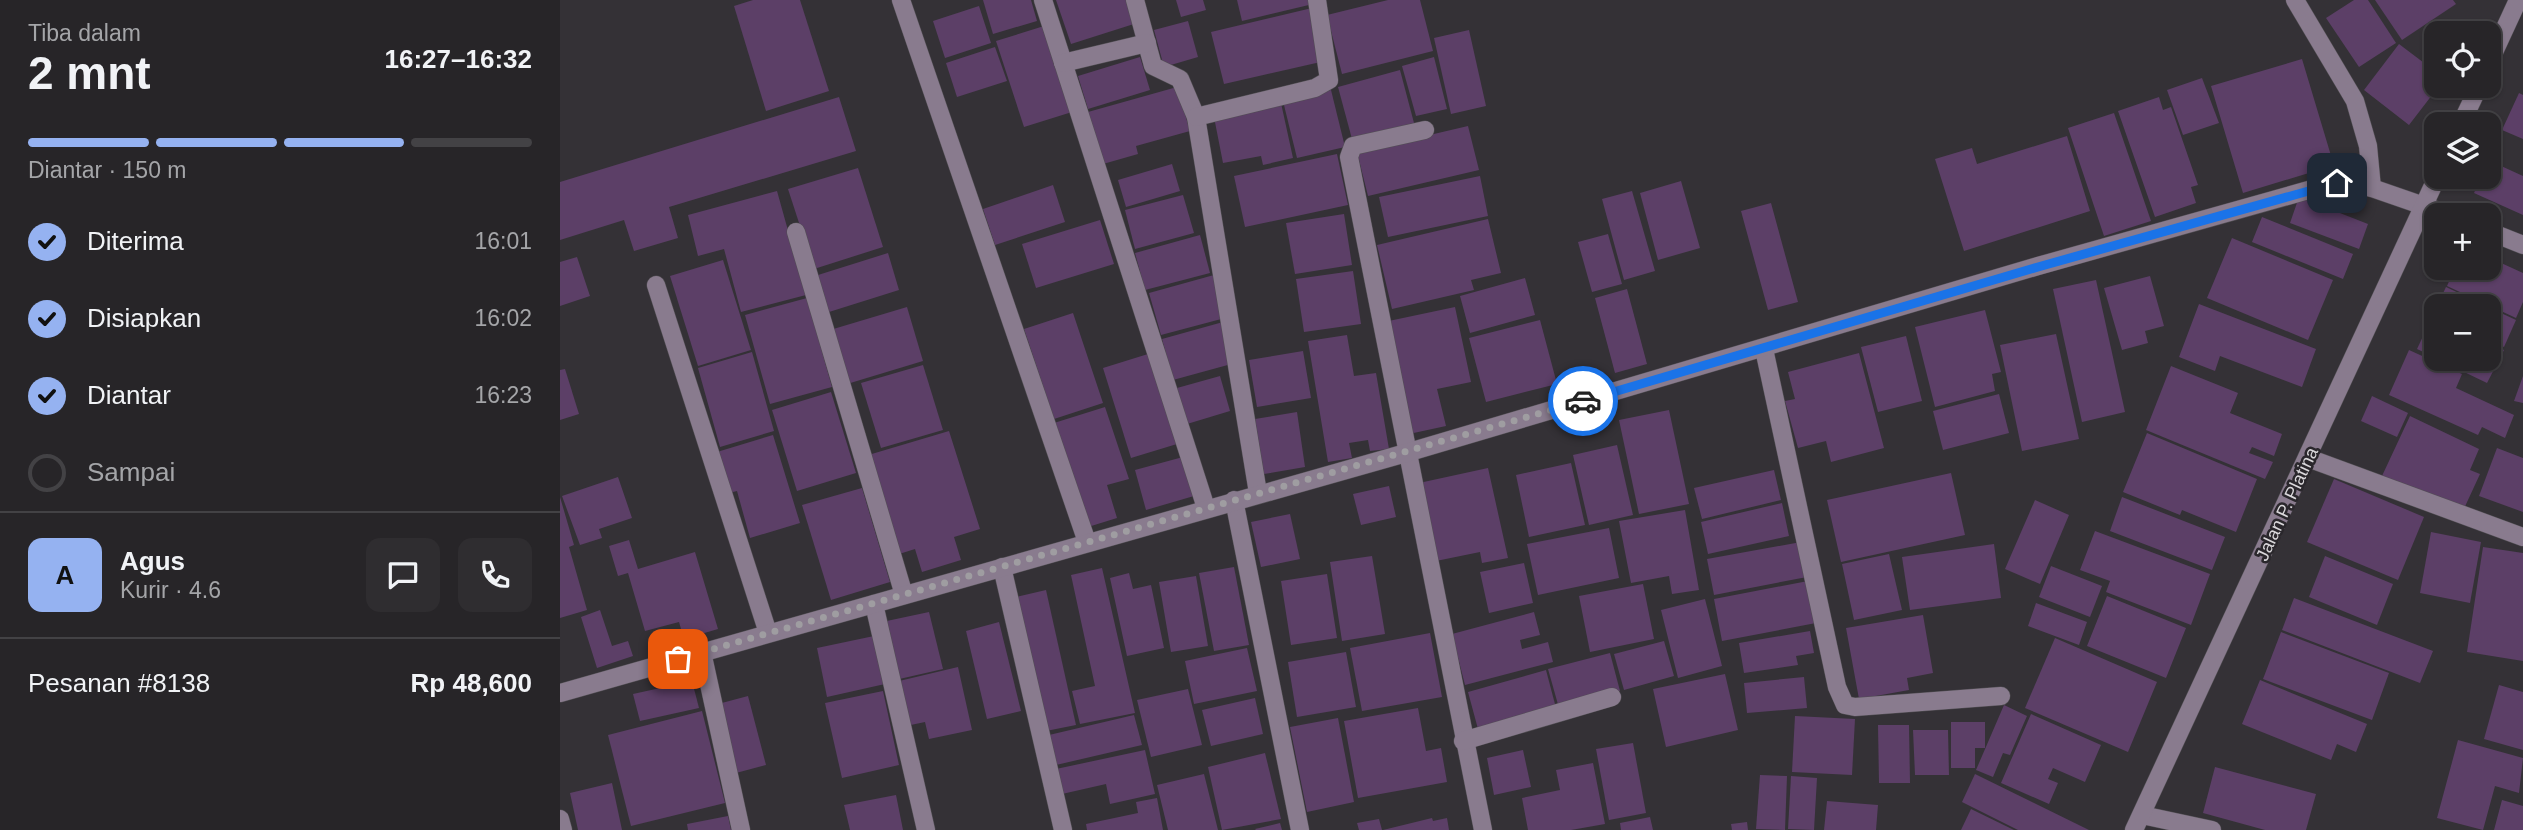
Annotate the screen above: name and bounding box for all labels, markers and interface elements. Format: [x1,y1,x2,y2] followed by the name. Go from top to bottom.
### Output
[28,20,141,46] text: Tiba dalam
[2424,21,2501,371] map controls
[2424,21,2501,98] button: locate
[385,44,532,74] text: 16:27–16:32
[28,47,151,99] text: 2 mnt
[2424,112,2501,189] button: layers
[2307,153,2367,213] pin
[28,157,187,183] text: Diantar · 150 m
[2318,164,2356,202] icon: home
[2424,203,2501,280] button: +
[28,223,66,261] icon: check
[87,226,184,256] text: Diterima
[474,228,532,254] text: 16:01
[2424,294,2501,371] button: −
[28,300,66,338] icon: check
[87,303,201,333] text: Disiapkan
[474,305,532,331] text: 16:02
[1548,366,1618,436] courier
[28,377,66,415] icon: check
[87,380,171,410] text: Diantar
[474,382,532,408] text: 16:23
[1564,382,1602,420] icon: car
[2252,443,2322,564] street label: Jalan P. Platina
[87,457,175,487] text: Sampai
[366,538,440,612] button: chat
[458,538,532,612] button: phone
[120,546,185,576] text: Agus
[56,560,74,590] text: A
[120,577,221,603] text: Kurir · 4.6
[648,629,708,689] pin
[659,640,697,678] icon: bag
[28,668,210,698] text: Pesanan #8138
[411,668,532,698] text: Rp 48,600

